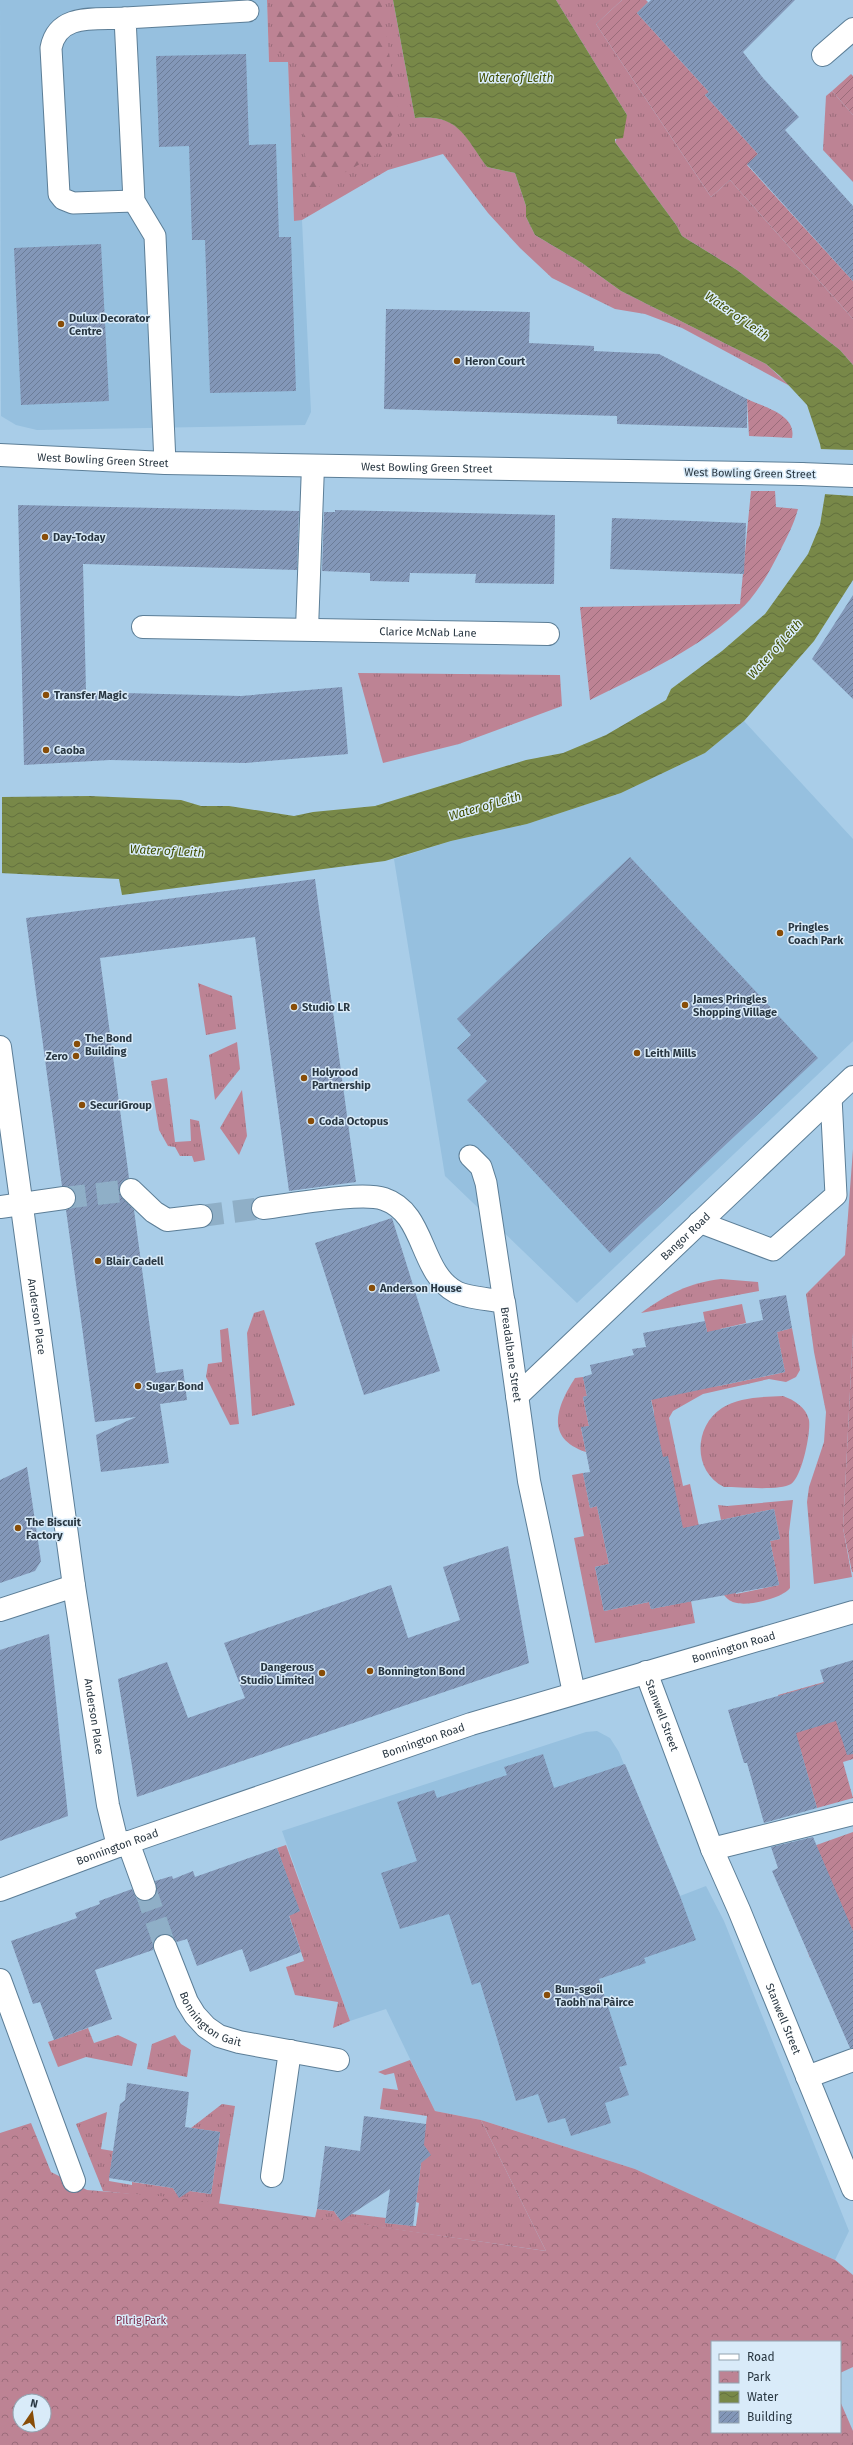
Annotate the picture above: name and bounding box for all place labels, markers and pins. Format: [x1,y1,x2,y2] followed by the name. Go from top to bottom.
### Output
[69,312,150,338] place label: Dulux Decorator Centre
[56,319,66,329] marker: Dulux Decorator Centre
[465,355,526,368] place label: Heron Court
[452,356,462,366] marker: Heron Court
[53,531,106,544] place label: Day-Today
[40,532,50,542] marker: Day-Today
[54,689,128,702] place label: Transfer Magic
[41,690,51,700] marker: Transfer Magic
[54,744,85,757] place label: Caoba
[41,745,51,755] marker: Caoba
[788,921,844,947] place label: Pringles Coach Park
[775,928,785,938] marker: Pringles Coach Park
[692,993,777,1019] place label: James Pringles Shopping Village
[680,1000,690,1010] marker: James Pringles Shopping Village
[302,1001,350,1014] place label: Studio LR
[289,1002,299,1012] marker: Studio LR
[85,1032,132,1058] place label: The Bond Building
[72,1039,82,1049] marker: The Bond Building
[645,1047,697,1060] place label: Leith Mills
[632,1048,642,1058] marker: Leith Mills
[46,1050,69,1063] place label: Zero
[71,1051,81,1061] marker: Zero
[312,1066,371,1092] place label: Holyrood Partnership
[299,1073,309,1083] marker: Holyrood Partnership
[90,1099,152,1112] place label: SecuriGroup
[77,1100,87,1110] marker: SecuriGroup
[319,1115,389,1128] place label: Coda Octopus
[306,1116,316,1126] marker: Coda Octopus
[106,1255,164,1268] place label: Blair Cadell
[93,1256,103,1266] marker: Blair Cadell
[379,1282,462,1295] place label: Anderson House
[367,1283,377,1293] marker: Anderson House
[146,1380,204,1393] place label: Sugar Bond
[133,1381,143,1391] marker: Sugar Bond
[26,1516,82,1542] place label: The Biscuit Factory
[13,1523,23,1533] marker: The Biscuit Factory
[241,1661,315,1687] place label: Dangerous Studio Limited
[378,1665,465,1678] place label: Bonnington Bond
[365,1666,375,1676] marker: Bonnington Bond
[317,1668,327,1678] marker: Dangerous Studio Limited
[555,1983,634,2009] place label: Bun-sgoil Taobh na Pàirce
[542,1990,552,2000] marker: Bun-sgoil Taobh na Pàirce

